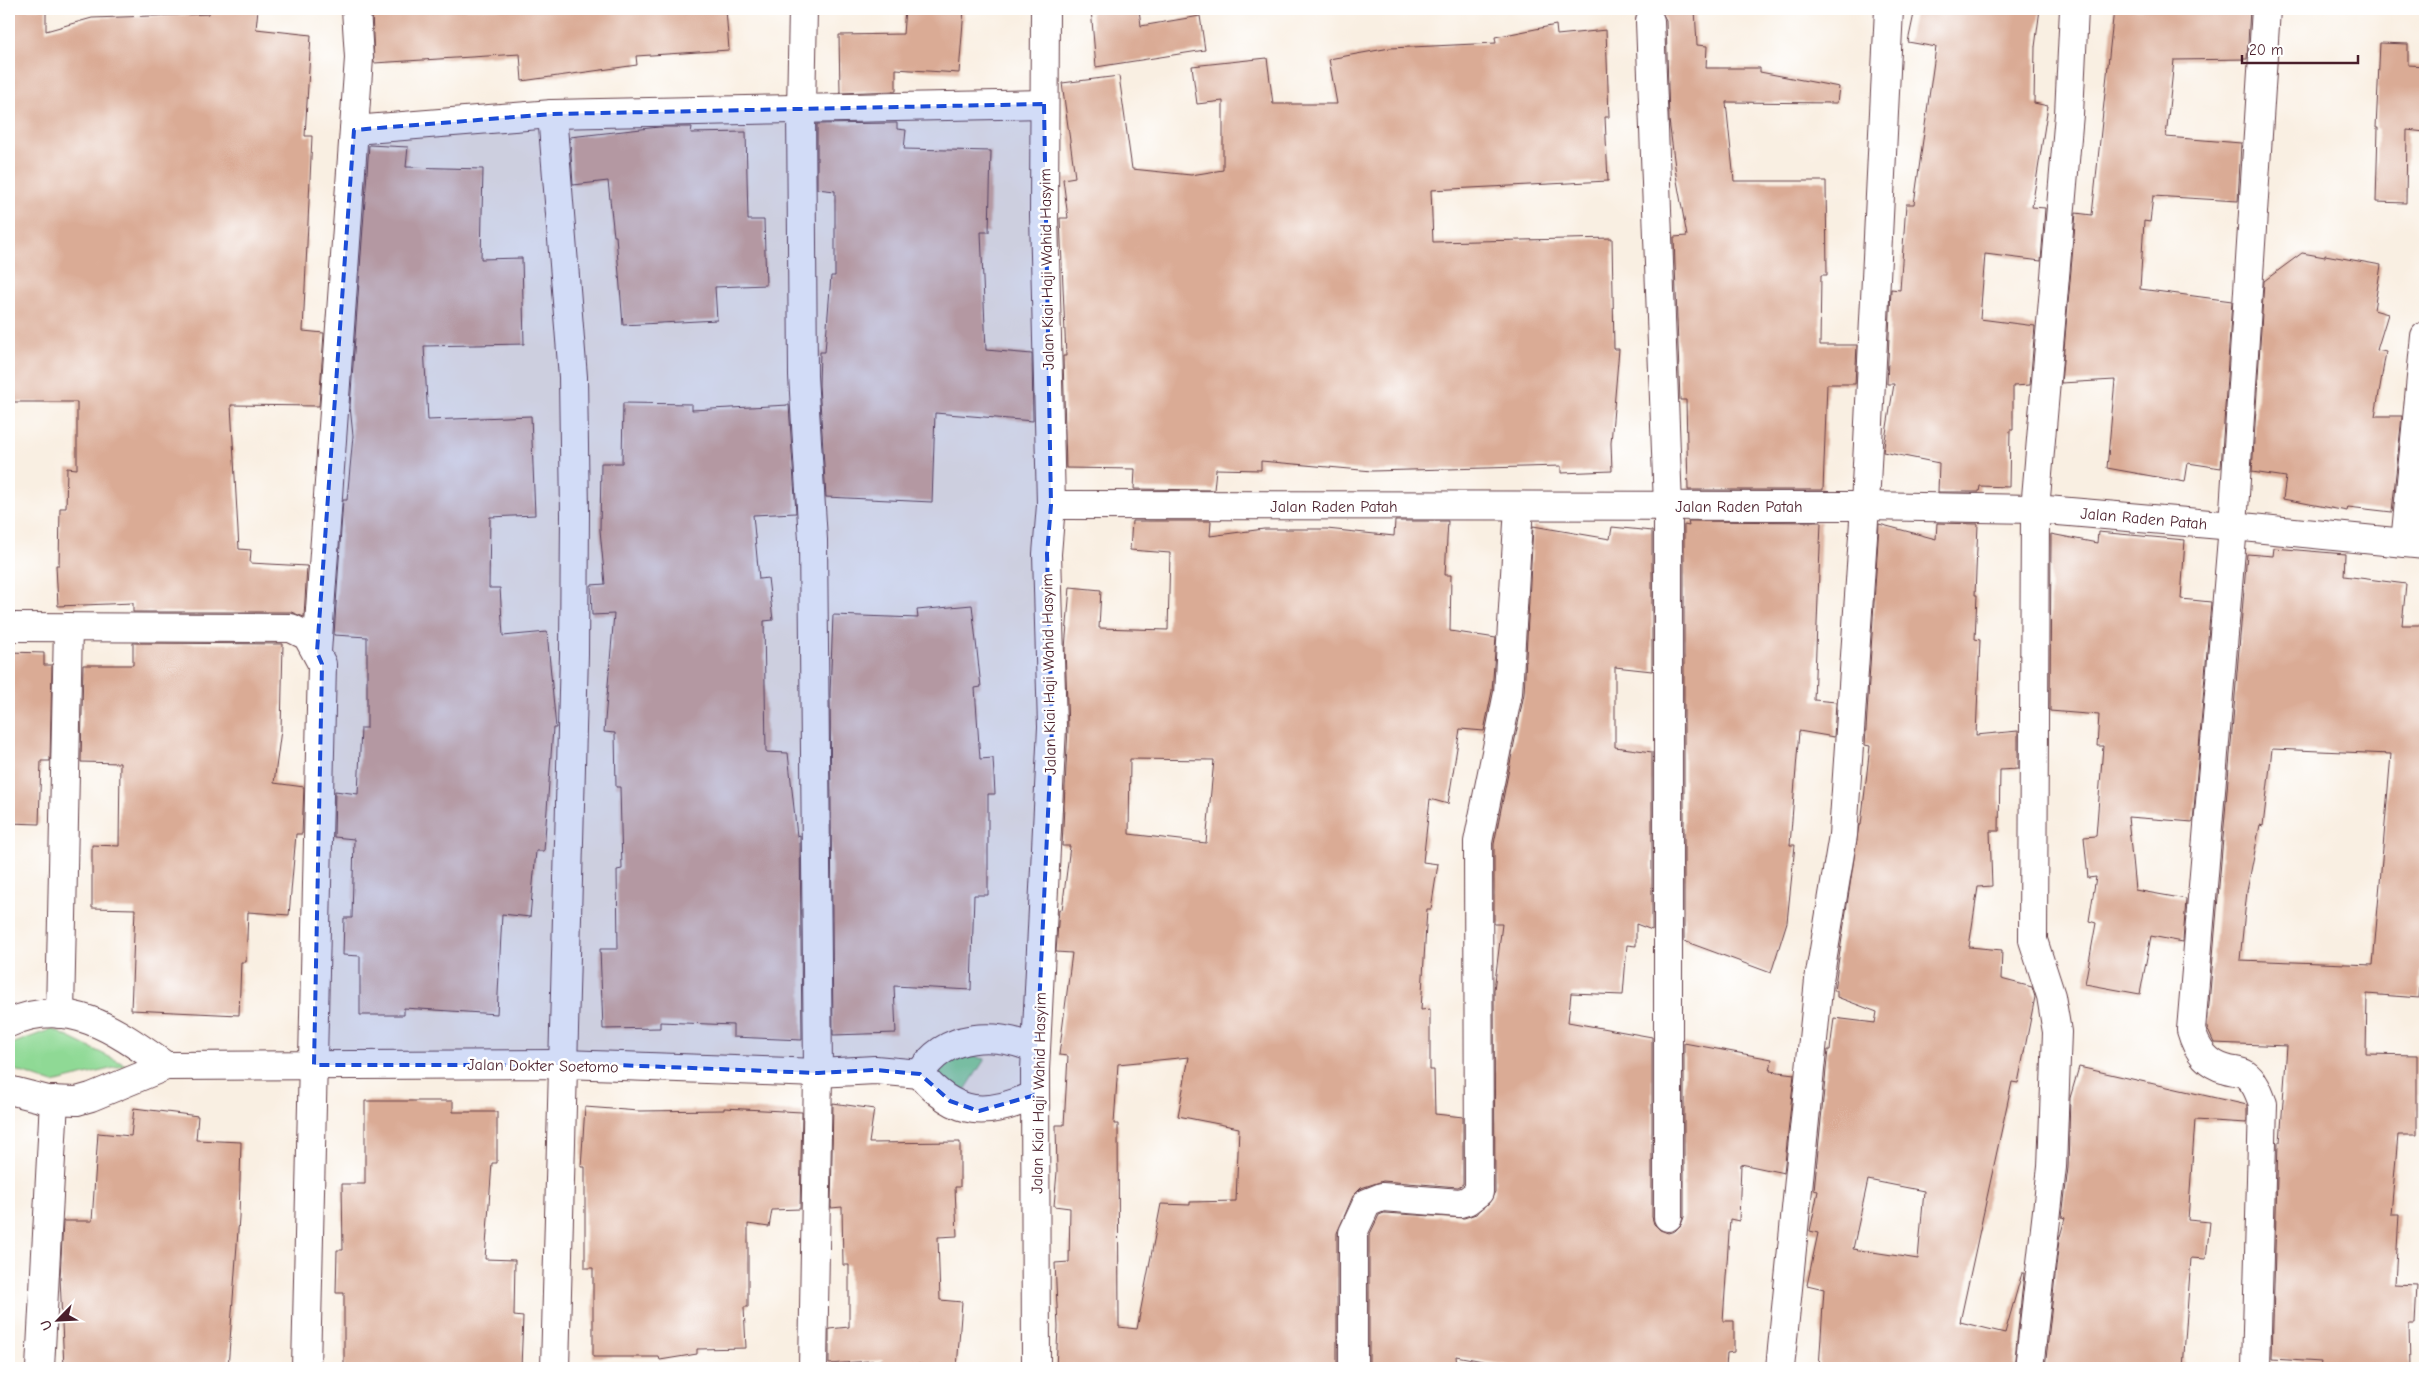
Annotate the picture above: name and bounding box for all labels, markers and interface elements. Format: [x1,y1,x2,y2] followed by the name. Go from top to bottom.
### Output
[2242,32,2358,64] scale bar
[2249,41,2283,59] text: 20 m
[1036,168,1058,370] street label: Jalan Kiai Haji Wahid Hasyim
[1270,498,1398,516] street label: Jalan Raden Patah
[1675,498,1803,516] street label: Jalan Raden Patah
[2080,504,2208,534] street label: Jalan Raden Patah
[1038,573,1060,775] street label: Jalan Kiai Haji Wahid Hasyim
[1028,992,1050,1194] street label: Jalan Kiai Haji Wahid Hasyim
[467,1056,619,1076] street label: Jalan Dokter Soetomo
[32,1294,82,1344] north arrow
[37,1317,56,1333] text: U

